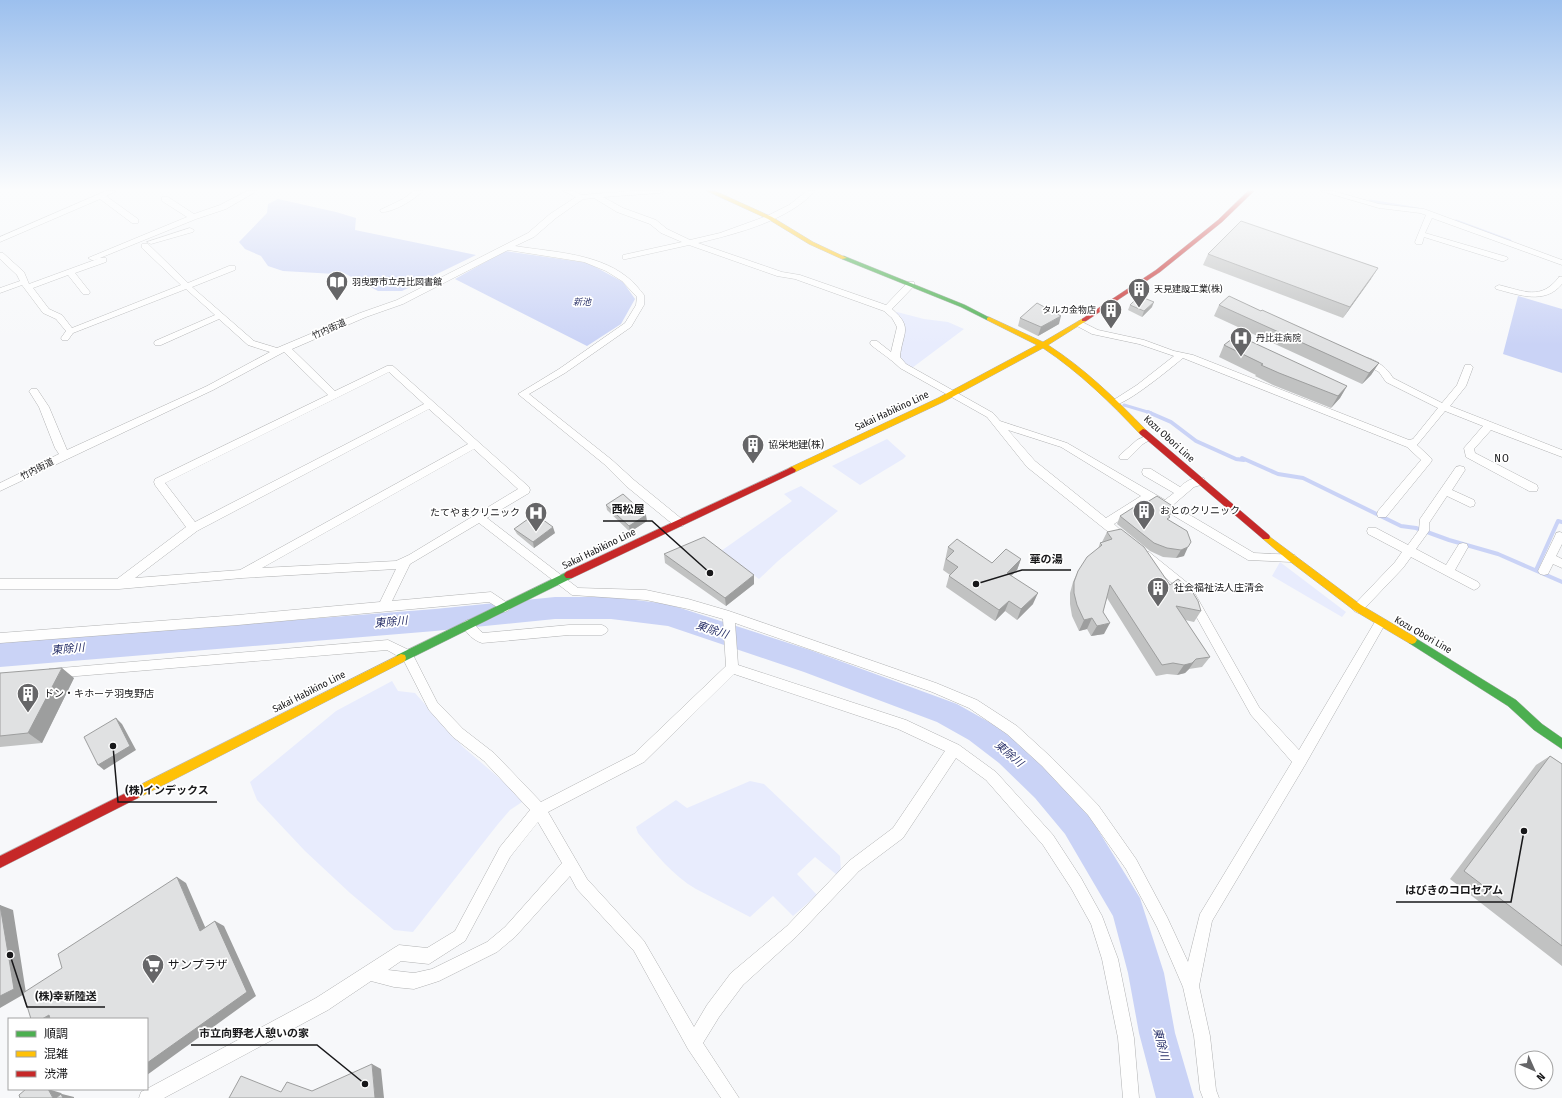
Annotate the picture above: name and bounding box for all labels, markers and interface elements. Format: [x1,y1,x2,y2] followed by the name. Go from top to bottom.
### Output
[324,269,350,302] library icon: 羽曳野市立丹比図書館
[1126,276,1152,309] building icon: 天見建設工業(株)
[352,277,442,287] place label: 羽曳野市立丹比図書館
[1154,284,1223,294] place label: 天見建設工業(株)
[573,297,592,307] water label: 新池
[1098,297,1124,330] building icon: タルカ金物店
[1042,305,1096,315] place label: タルカ金物店
[311,317,347,341] street label: 竹内街道
[1228,325,1254,358] hospital icon: 丹比荘病院
[1256,333,1301,343] place label: 丹比荘病院
[853,389,931,433] street label: Sakai Habikino Line
[1141,413,1197,465] street label: Kozu Obori Line
[740,432,766,465] building icon: 協栄地建(株)
[768,438,824,451] place label: 協栄地建(株)
[1494,452,1510,465] district label: NO
[19,456,55,482] street label: 竹内街道
[603,498,652,521] callout: 西松屋
[1131,498,1157,531] building icon: おとのクリニック
[523,500,549,533] hospital icon: たてやまクリニック
[612,503,645,516] text: 西松屋
[1160,505,1240,517] place label: おとのクリニック
[430,507,520,519] place label: たてやまクリニック
[560,526,638,572] street label: Sakai Habikino Line
[1022,547,1071,570] callout: 華の湯
[1030,553,1063,566] text: 華の湯
[1145,575,1171,608] building icon: 社会福祉法人庄清会
[1174,582,1264,594] place label: 社会福祉法人庄清会
[374,614,409,630] water label: 東除川
[1392,614,1454,656] street label: Kozu Obori Line
[694,619,731,642] water label: 東除川
[51,641,86,657] water label: 東除川
[271,668,347,716] street label: Sakai Habikino Line
[15,681,41,714] building icon: ドン・キホーテ羽曳野店
[44,688,154,700] place label: ドン・キホーテ羽曳野店
[992,738,1027,770] water label: 東除川
[118,779,217,802] callout: (株)インデックス
[125,784,209,797] text: (株)インデックス
[1396,879,1511,902] callout: はびきのコロセアム
[1405,884,1503,897] text: はびきのコロセアム
[140,952,166,985] supermarket icon: サンプラザ
[168,958,228,972] place label: サンプラザ
[27,984,105,1007] callout: (株)幸新陸送
[35,990,97,1003] text: (株)幸新陸送
[8,1018,148,1090] legend
[191,1022,317,1045] callout: 市立向野老人憩いの家
[1151,1026,1172,1063] water label: 東除川
[44,1027,68,1041] text: 順調
[199,1027,309,1040] text: 市立向野老人憩いの家
[44,1047,68,1061] text: 混雑
[1514,1050,1554,1090] north arrow
[44,1067,68,1081] text: 渋滞
[1534,1070,1548,1084] text: N

